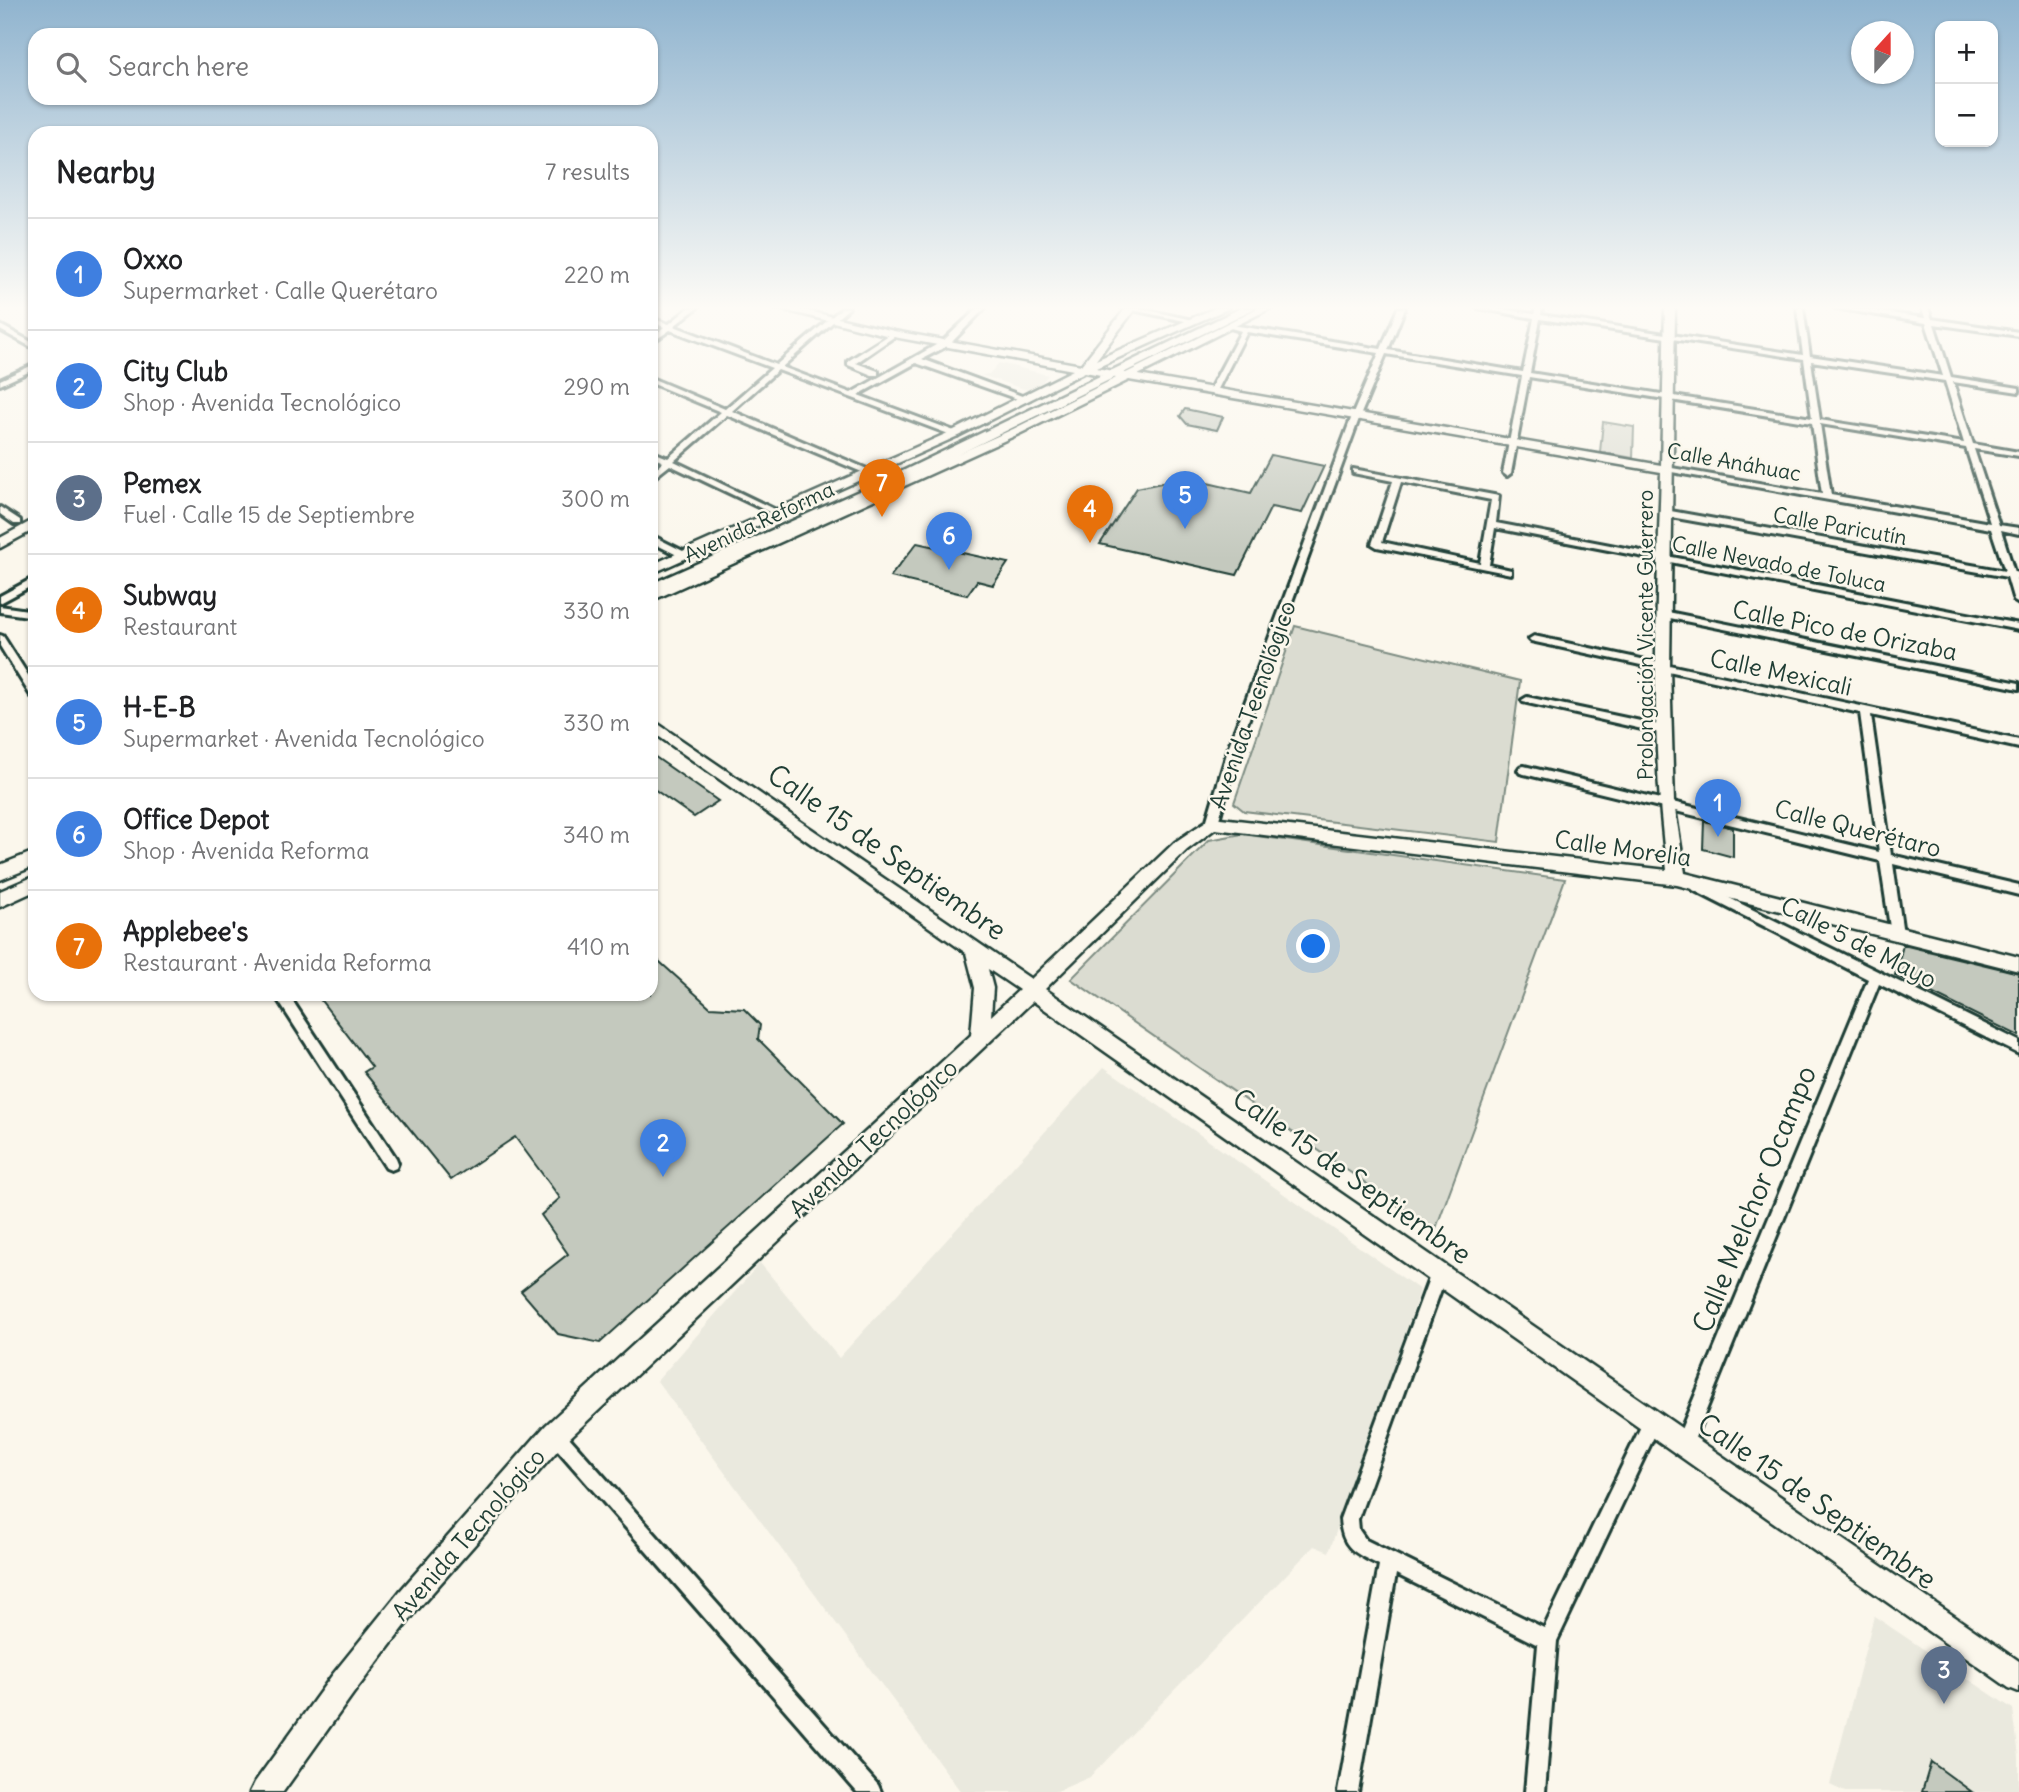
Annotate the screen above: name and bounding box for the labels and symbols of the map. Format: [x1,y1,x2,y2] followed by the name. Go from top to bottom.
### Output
[1851,21,1914,84] north arrow
[1665,437,1803,487] street label: Calle Anáhuac
[859,459,905,517] pin: 7
[1162,471,1208,529] pin: 5
[680,475,838,569] street label: Avenida Reforma
[1067,485,1113,543] pin: 4
[1632,490,1659,780] street label: Prolongación Vicente Guerrero
[1771,501,1909,551] street label: Calle Paricutín
[926,512,972,570] pin: 6
[1670,530,1888,598] street label: Calle Nevado de Toluca
[1730,594,1960,666] street label: Calle Pico de Orizaba
[1202,597,1302,813] street label: Avenida Tecnológico
[1707,642,1855,702] street label: Calle Mexicali
[761,756,1013,948] street label: Calle 15 de Septiembre
[1695,779,1741,837] pin: 1
[1772,793,1944,863] street label: Calle Querétaro
[1553,824,1693,872] street label: Calle Morelia
[1776,890,1942,994] street label: Calle 5 de Mayo
[1296,929,1330,963] your location
[783,1052,963,1224] street label: Avenida Tecnológico
[1684,1060,1824,1338] street label: Calle Melchor Ocampo
[1226,1080,1478,1272] street label: Calle 15 de Septiembre
[640,1119,686,1177] pin: 2
[1691,1405,1943,1597] street label: Calle 15 de Septiembre
[385,1441,551,1627] street label: Avenida Tecnológico
[1921,1646,1967,1704] pin: 3

